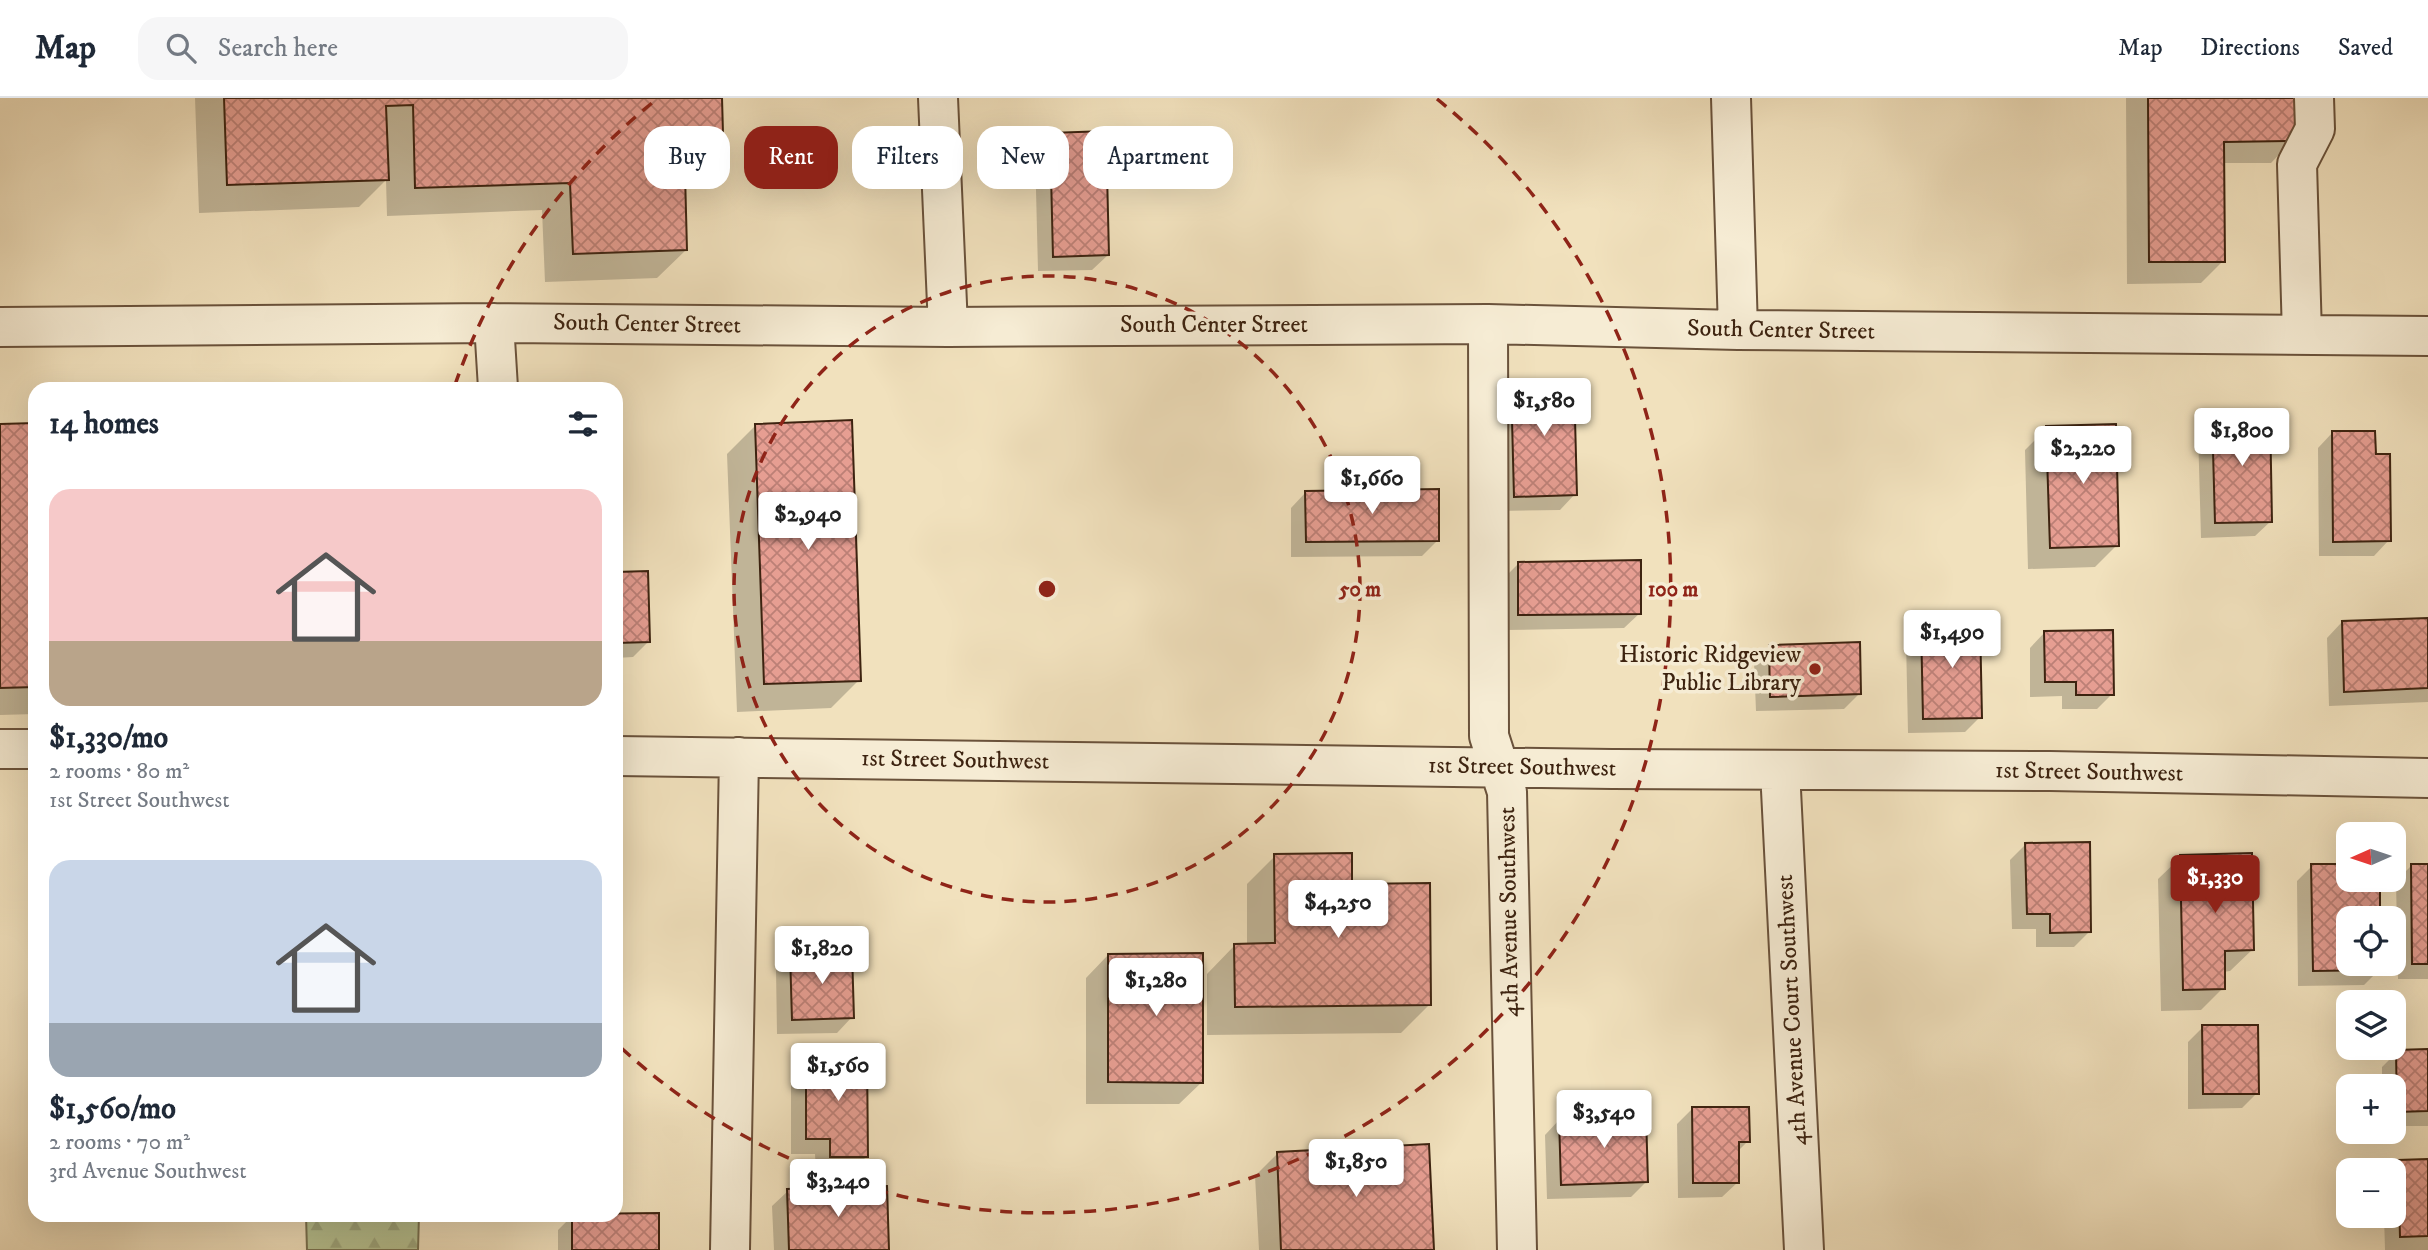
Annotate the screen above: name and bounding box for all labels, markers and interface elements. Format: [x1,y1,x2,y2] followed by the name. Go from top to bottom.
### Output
[138,17,628,80] search box
[35,28,96,69] text: Map
[162,29,200,67] icon: search
[218,32,338,65] text: Search here
[2118,33,2163,63] text: Map
[2201,33,2300,63] text: Directions
[2338,33,2393,63] text: Saved
[644,126,730,189] chip: Buy
[744,126,838,189] chip: Rent
[852,126,963,189] chip: Filters
[977,126,1069,189] chip: New
[1083,126,1233,189] chip: Apartment
[553,307,742,341] street label: South Center Street
[1120,310,1308,340] street label: South Center Street
[1687,313,1876,347] street label: South Center Street
[1487,378,1601,438] pin: $1,580
[1513,386,1575,415] text: $1,580
[564,405,602,443] icon: filters
[49,406,159,443] text: 14 homes
[2185,408,2299,468] pin: $1,800
[2210,416,2274,445] text: $1,800
[2026,426,2140,486] pin: $2,220
[2050,434,2116,463] text: $2,220
[1315,456,1429,516] pin: $1,660
[1340,464,1404,493] text: $1,660
[751,492,865,552] pin: $2,940
[774,500,842,529] text: $2,940
[263,534,389,660] icon: home
[1035,577,1059,601] centre of rings
[1338,577,1381,603] text: 50 m
[1648,577,1698,603] text: 100 m
[1895,610,2009,670] pin: $1,490
[1920,618,1984,647] text: $1,490
[1619,640,1802,698] place label: Historic Ridgeview Public Library
[1807,661,1823,677] marker: Historic Ridgeview Public Library
[49,720,168,757] text: $1,330/mo
[861,743,1050,777] street label: 1st Street Southwest
[1428,750,1617,784] street label: 1st Street Southwest
[1995,755,2184,789] street label: 1st Street Southwest
[49,757,189,786] text: 2 rooms · 80 m²
[49,786,230,815] text: 1st Street Southwest
[1492,806,1526,1018] street label: 4th Avenue Southwest
[2336,822,2406,892] north arrow
[2336,822,2406,1228] map controls
[2158,856,2272,915] pin: $1,330
[2187,863,2243,892] text: $1,330
[1770,873,1814,1146] street label: 4th Avenue Court Southwest
[1281,880,1395,940] pin: $4,250
[1304,888,1372,917] text: $4,250
[263,905,389,1031] icon: home
[2336,906,2406,976] button: locate
[765,926,879,986] pin: $1,820
[791,934,853,963] text: $1,820
[1099,958,1213,1018] pin: $1,280
[1125,966,1187,995] text: $1,280
[2336,990,2406,1060] button: layers
[781,1044,895,1103] pin: $1,560
[807,1051,869,1080] text: $1,560
[2336,1074,2406,1144] button: +
[1547,1090,1661,1150] pin: $3,540
[49,1091,176,1128] text: $1,560/mo
[1573,1098,1635,1127] text: $3,540
[49,1128,190,1157] text: 2 rooms · 70 m²
[1299,1140,1413,1199] pin: $1,850
[1325,1147,1387,1176] text: $1,850
[49,1157,247,1186] text: 3rd Avenue Southwest
[2336,1158,2406,1228] button: −
[781,1160,895,1219] pin: $3,240
[806,1167,870,1196] text: $3,240

